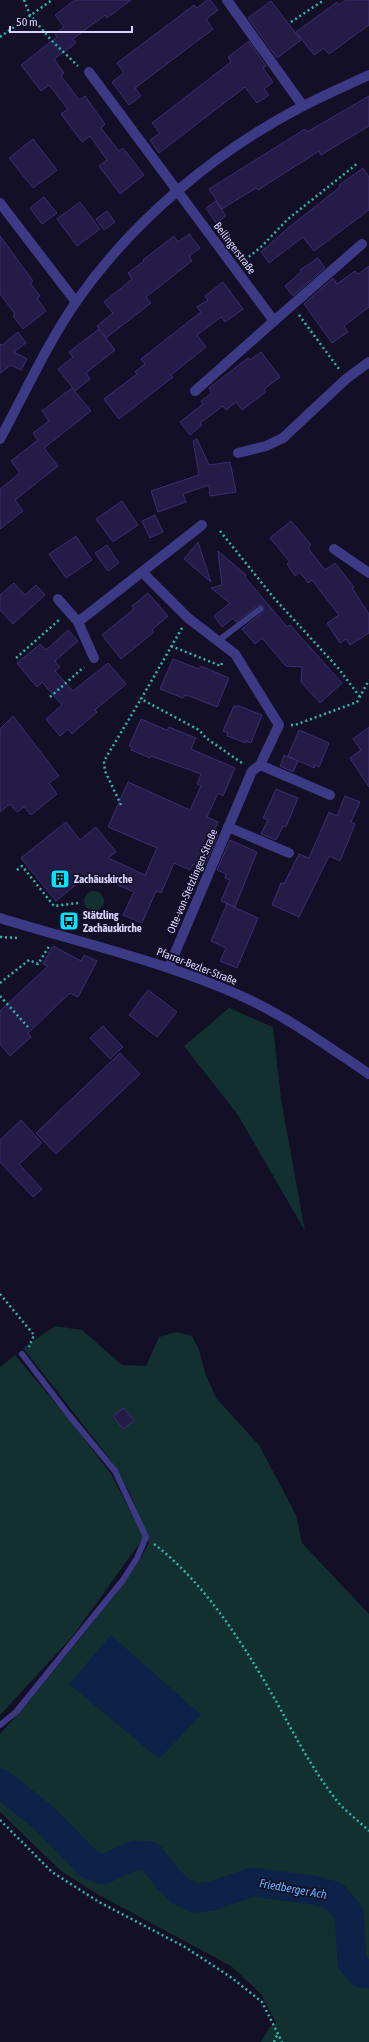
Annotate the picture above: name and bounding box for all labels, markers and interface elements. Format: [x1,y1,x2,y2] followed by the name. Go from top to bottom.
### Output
[10,8,132,34] scale bar
[16,15,38,29] text: 50 m
[212,220,258,276] street label: Beilingerstraße
[165,827,219,935] street label: Otte-von-Stetzlingen-Straße
[49,868,71,890] building icon: Zachäuskirche
[74,873,133,885] place label: Zachäuskirche
[83,909,142,934] place label: Stätzling Zachäuskirche
[58,910,80,932] bus stop icon: Stätzling Zachäuskirche
[155,945,239,987] street label: Pfarrer-Bezler-Straße
[258,1876,328,1902] water label: Friedberger Ach

